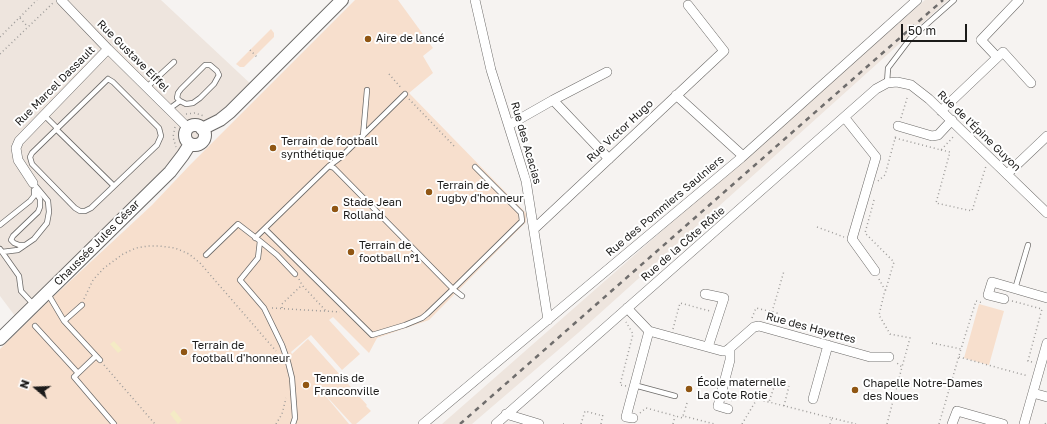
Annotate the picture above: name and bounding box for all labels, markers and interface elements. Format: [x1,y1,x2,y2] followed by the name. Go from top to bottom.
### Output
[903,16,969,42] scale bar
[94,17,172,95] street label: Rue Gustave Eiffel
[908,23,936,38] text: 50 m
[376,32,444,46] place label: Aire de lancé
[363,34,373,44] marker: Aire de lancé
[12,43,98,129] street label: Rue Marcel Dassault
[935,88,1023,174] street label: Rue de l'Épine Guyon
[584,97,656,165] street label: Rue Victor Hugo
[508,100,544,186] street label: Rue des Acacias
[281,135,378,161] place label: Terrain de football synthétique
[268,143,278,153] marker: Terrain de football synthétique
[603,153,727,259] street label: Rue des Pommiers Saulniers
[437,179,524,205] place label: Terrain de rugby d'honneur
[424,187,434,197] marker: Terrain de rugby d'honneur
[343,196,402,222] place label: Stade Jean Rolland
[51,197,143,289] street label: Chaussée Jules César
[330,204,340,214] marker: Stade Jean Rolland
[638,204,728,284] street label: Rue de la Côte Rôtie
[359,239,420,265] place label: Terrain de football n°1
[346,247,356,257] marker: Terrain de football n°1
[765,310,857,346] street label: Rue des Hayettes
[192,339,290,365] place label: Terrain de football d'honneur
[179,347,189,357] marker: Terrain de football d'honneur
[16,368,56,408] north arrow
[314,372,379,398] place label: Tennis de Franconville
[697,376,786,402] place label: École maternelle La Cote Rotie
[863,377,983,403] place label: Chapelle Notre-Dames des Noues
[17,378,32,390] text: N
[301,380,311,390] marker: Tennis de Franconville
[684,384,694,394] marker: École maternelle La Cote Rotie
[850,385,860,395] marker: Chapelle Notre-Dames des Noues

